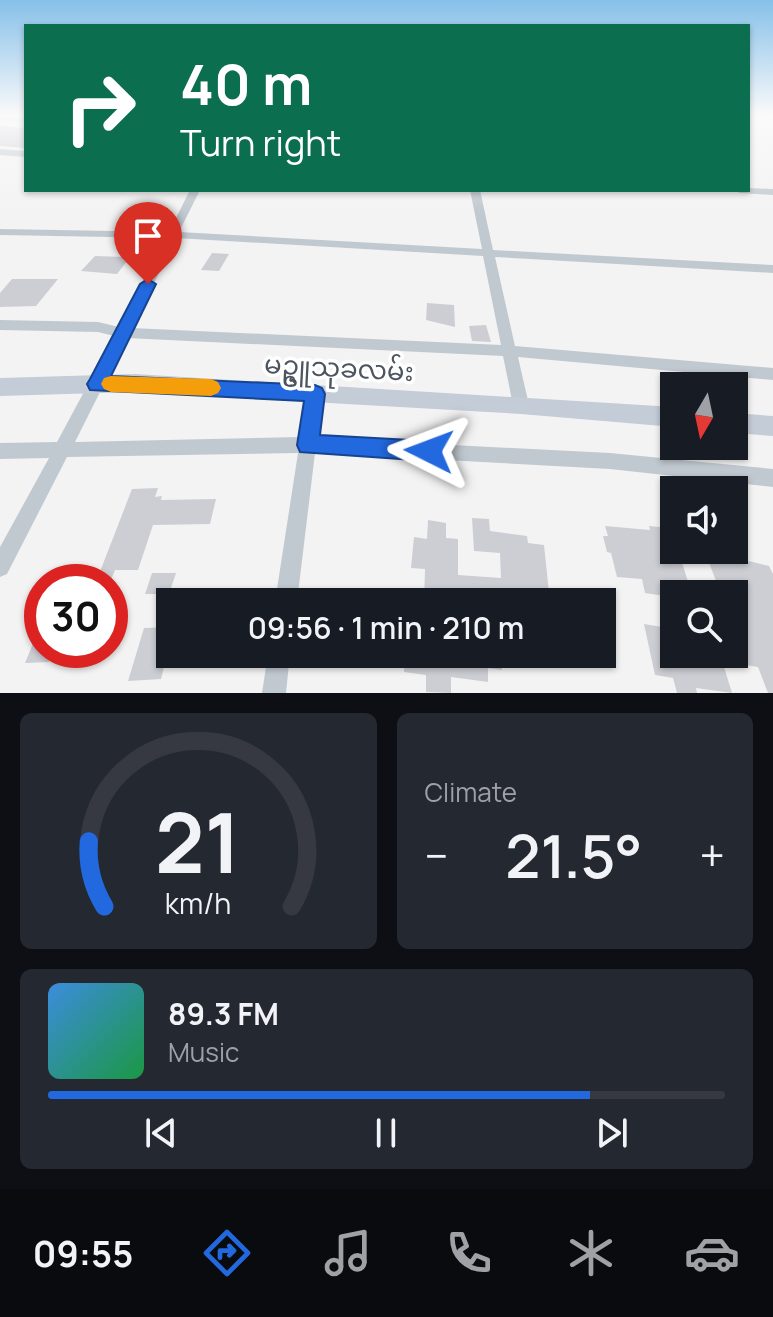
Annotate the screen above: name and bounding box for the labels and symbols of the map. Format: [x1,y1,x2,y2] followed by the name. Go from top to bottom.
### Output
[114,202,182,284] pin
[263,345,415,393] street label: မဥ္ဇူသုခလမ်း
[660,372,748,460] north arrow
[387,409,471,493] position arrow
[24,564,128,668] speed limit sign: 30

